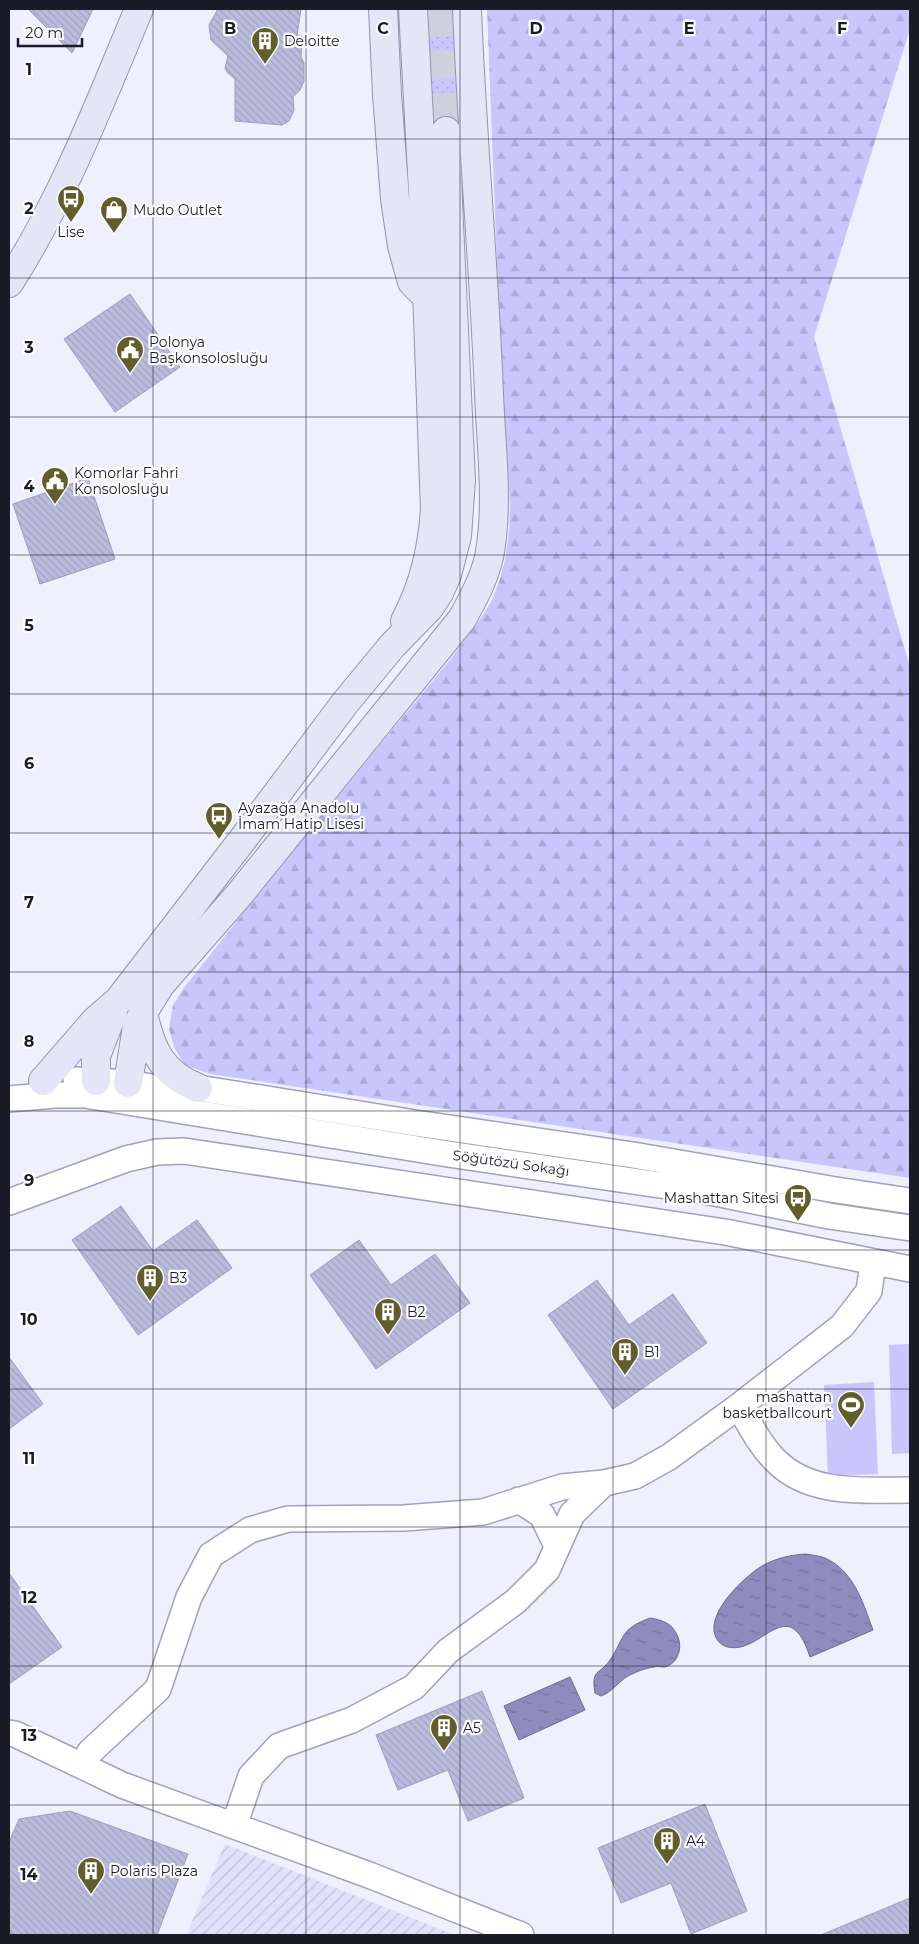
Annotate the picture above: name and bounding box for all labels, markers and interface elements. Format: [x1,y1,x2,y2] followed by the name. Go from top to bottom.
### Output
[18,15,81,47] scale bar
[224,19,236,38] text: B
[377,19,389,38] text: C
[529,19,543,38] text: D
[684,19,694,38] text: E
[837,19,847,38] text: F
[25,23,63,42] text: 20 m
[250,26,280,65] building icon: Deloitte
[284,32,340,50] place label: Deloitte
[26,60,32,79] text: 1
[56,184,86,223] bus stop icon: Lise
[99,195,129,234] shop icon: Mudo Outlet
[24,199,34,218] text: 2
[133,201,223,219] place label: Mudo Outlet
[57,223,85,241] place label: Lise
[149,333,268,367] place label: Polonya Başkonsolosluğu
[115,335,145,374] public building icon: Polonya Başkonsolosluğu
[23,338,34,357] text: 3
[74,464,178,498] place label: Komorlar Fahri Konsolosluğu
[40,466,70,505] public building icon: Komorlar Fahri Konsolosluğu
[23,477,35,496] text: 4
[24,616,34,635] text: 5
[24,754,34,773] text: 6
[238,799,364,833] place label: Ayazağa Anadolu İmam Hatip Lisesi
[204,801,234,840] bus stop icon: Ayazağa Anadolu İmam Hatip Lisesi
[24,893,34,912] text: 7
[24,1032,34,1051] text: 8
[451,1146,571,1180] street label: Söğütözü Sokağı
[24,1171,34,1190] text: 9
[783,1183,813,1222] bus stop icon: Mashattan Sitesi
[664,1189,779,1207] place label: Mashattan Sitesi
[135,1263,165,1302] building icon: B3
[169,1269,188,1287] place label: B3
[373,1297,403,1336] building icon: B2
[407,1303,426,1321] place label: B2
[20,1310,38,1329] text: 10
[610,1337,640,1376] building icon: B1
[644,1343,660,1361] place label: B1
[723,1388,832,1422] place label: mashattan basketballcourt
[836,1390,866,1429] sports icon: mashattan basketballcourt
[23,1449,35,1468] text: 11
[21,1588,37,1607] text: 12
[429,1713,459,1752] building icon: A5
[463,1719,481,1737] place label: A5
[21,1726,37,1745] text: 13
[652,1826,682,1865] building icon: A4
[686,1832,706,1850] place label: A4
[76,1856,106,1895] building icon: Polaris Plaza
[110,1862,198,1880] place label: Polaris Plaza
[20,1865,38,1884] text: 14

